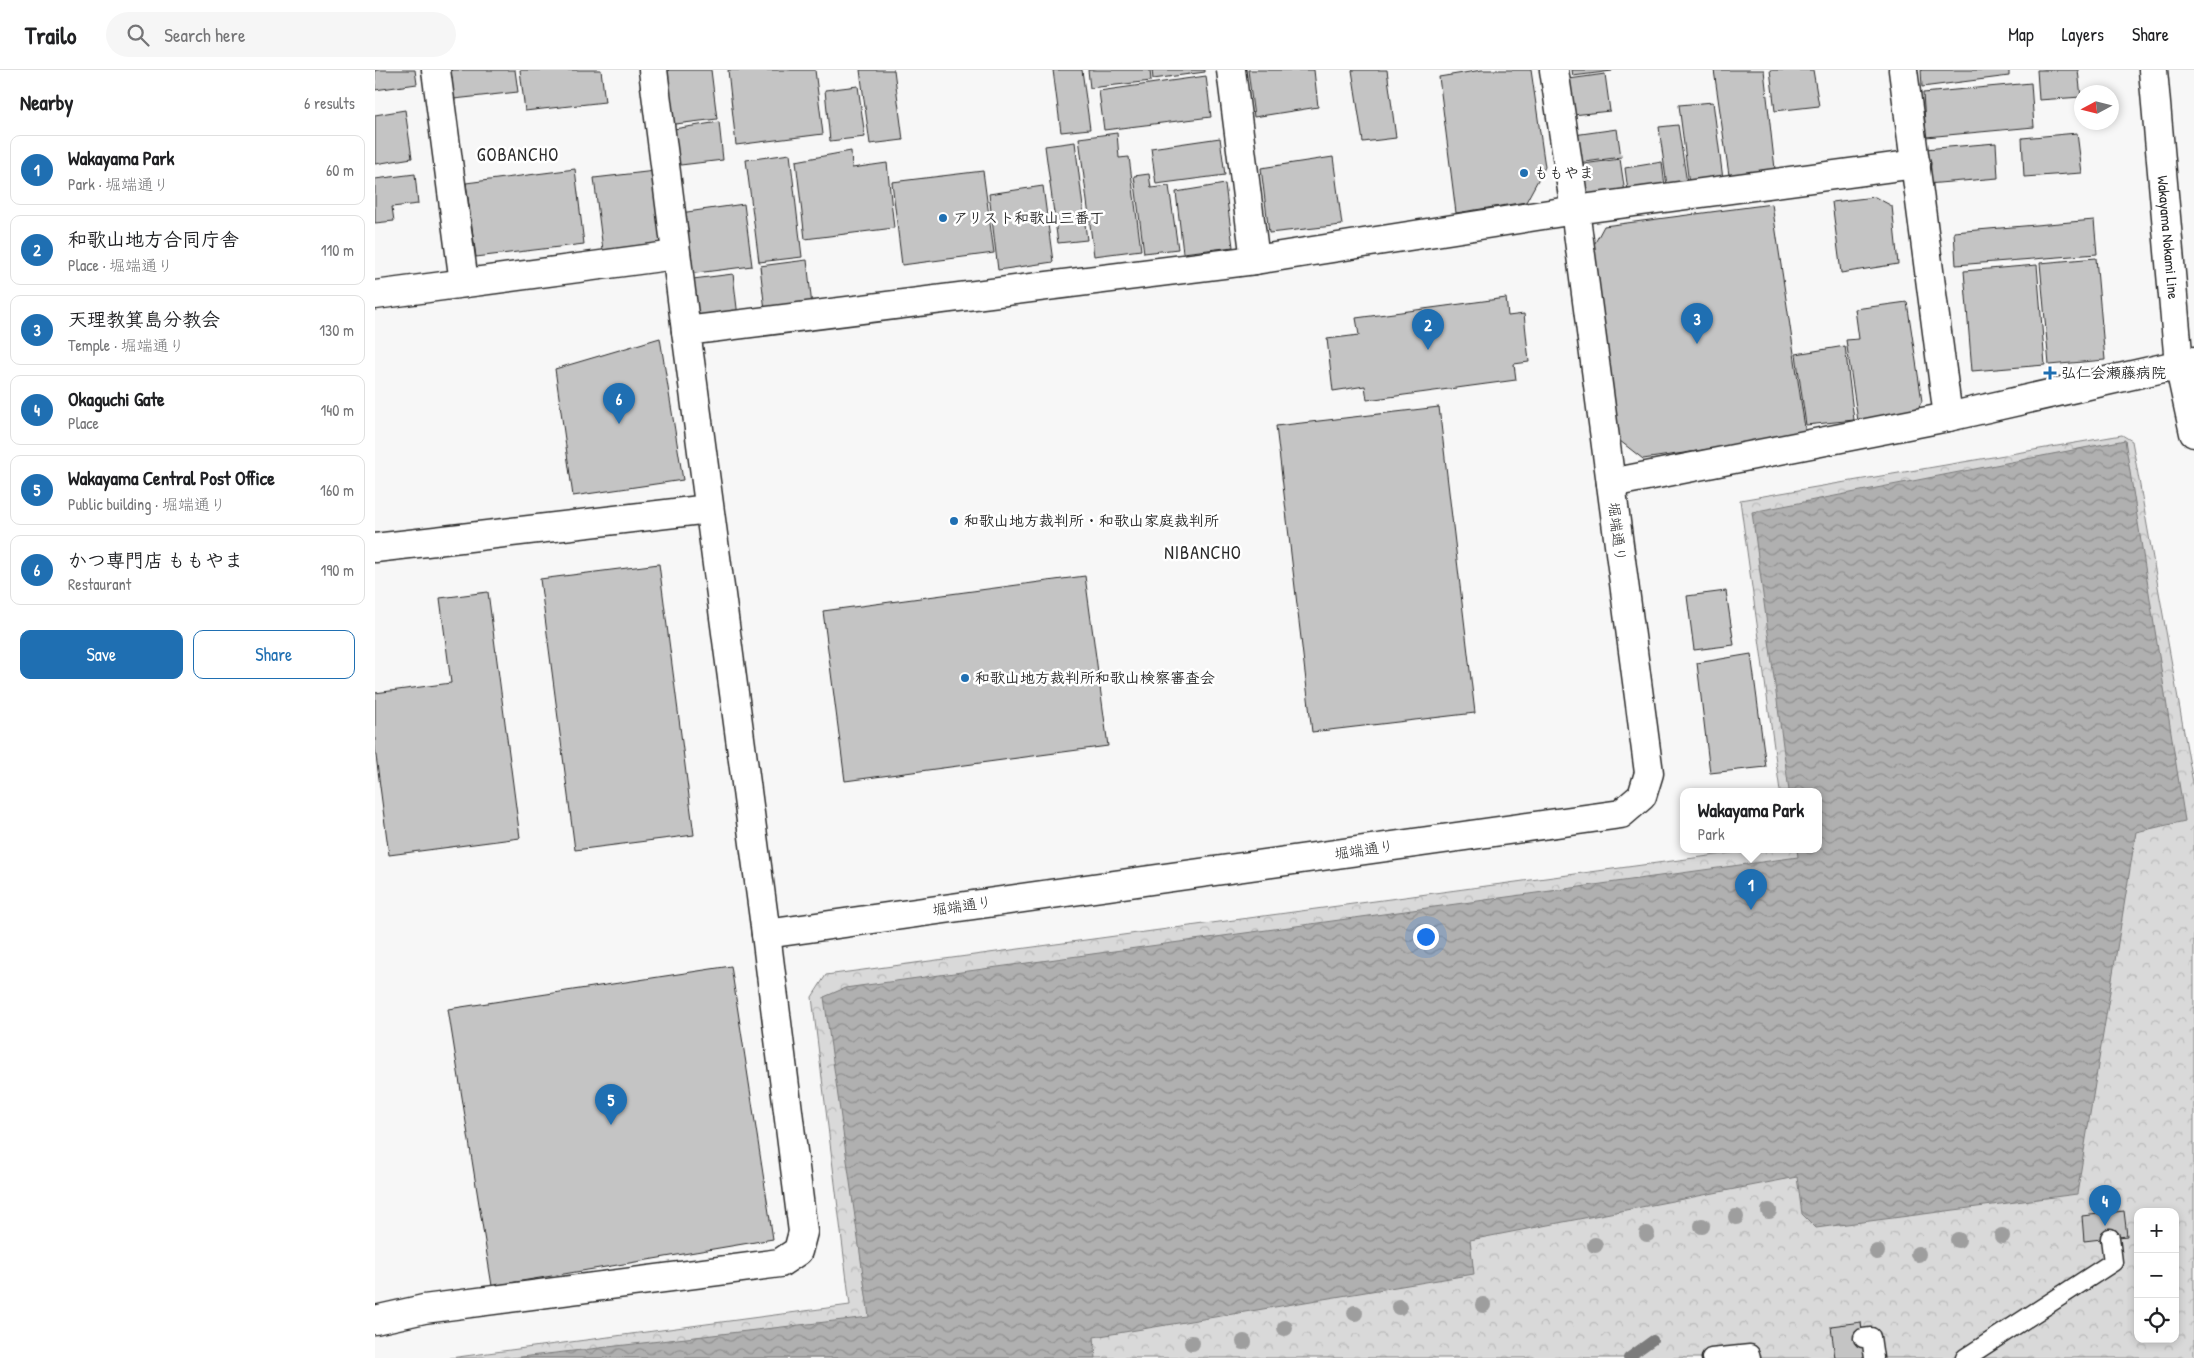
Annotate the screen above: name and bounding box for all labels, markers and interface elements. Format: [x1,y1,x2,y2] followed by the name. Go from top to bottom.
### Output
[106,12,456,57] search box
[25,19,76,51] text: Trailo
[124,21,152,49] icon: search
[164,22,246,48] text: Search here
[2008,22,2034,47] text: Map
[2062,22,2104,47] text: Layers
[2132,22,2169,47] text: Share
[2074,85,2119,130] north arrow
[20,88,73,117] text: Nearby
[304,92,355,114] text: 6 results
[477,142,559,167] district label: GOBANCHO
[68,145,175,171] text: Wakayama Park
[34,159,40,181] text: 1
[326,159,354,181] text: 60 m
[1534,162,1594,183] place label: ももやま
[1518,167,1530,179] marker: ももやま
[68,173,169,195] text: Park · 堀端通り
[2152,175,2184,300] street label: Wakayama Nokami Line
[953,207,1104,228] place label: アリスト和歌山三番丁
[937,212,949,224] marker: アリスト和歌山三番丁
[68,226,239,252] text: 和歌山地方合同庁舎
[33,239,41,261] text: 2
[321,239,354,261] text: 110 m
[68,254,173,276] text: Place · 堀端通り
[1681,303,1713,344] pin: 3
[68,306,220,332] text: 天理教箕島分教会
[1412,309,1444,350] pin: 2
[33,319,41,341] text: 3
[319,319,354,341] text: 130 m
[68,334,185,356] text: Temple · 堀端通り
[2061,362,2166,383] place label: 弘仁会瀬藤病院
[2043,366,2057,380] marker: 弘仁会瀬藤病院
[603,383,635,424] pin: 6
[68,386,165,412] text: Okaguchi Gate
[34,399,40,421] text: 4
[320,399,354,421] text: 140 m
[68,412,99,434] text: Place
[68,465,275,491] text: Wakayama Central Post Office
[34,479,40,501] text: 5
[320,479,354,501] text: 160 m
[68,493,226,515] text: Public building · 堀端通り
[1603,501,1632,563] street label: 堀端通り
[964,510,1219,531] place label: 和歌山地方裁判所・和歌山家庭裁判所
[948,515,960,527] marker: 和歌山地方裁判所・和歌山家庭裁判所
[1164,540,1242,565] district label: NIBANCHO
[68,547,243,573] text: かつ専門店 ももやま
[34,559,40,581] text: 6
[321,559,354,581] text: 190 m
[68,573,131,595] text: Restaurant
[20,630,183,679] button: Save
[193,630,355,679] button: Share
[975,667,1215,688] place label: 和歌山地方裁判所和歌山検察審査会
[959,672,971,684] marker: 和歌山地方裁判所和歌山検察審査会
[1680,788,1822,853] popup
[1698,797,1804,823] text: Wakayama Park
[1698,823,1725,845] text: Park
[1333,835,1395,864] street label: 堀端通り
[1735,869,1767,910] pin: 1
[931,891,993,920] street label: 堀端通り
[1413,924,1439,950] your location
[595,1084,627,1125] pin: 5
[2089,1185,2121,1226] pin: 4
[2134,1208,2179,1343] map controls
[2134,1208,2179,1253] button: +
[2134,1253,2179,1298] button: −
[2134,1298,2179,1343] button: locate

